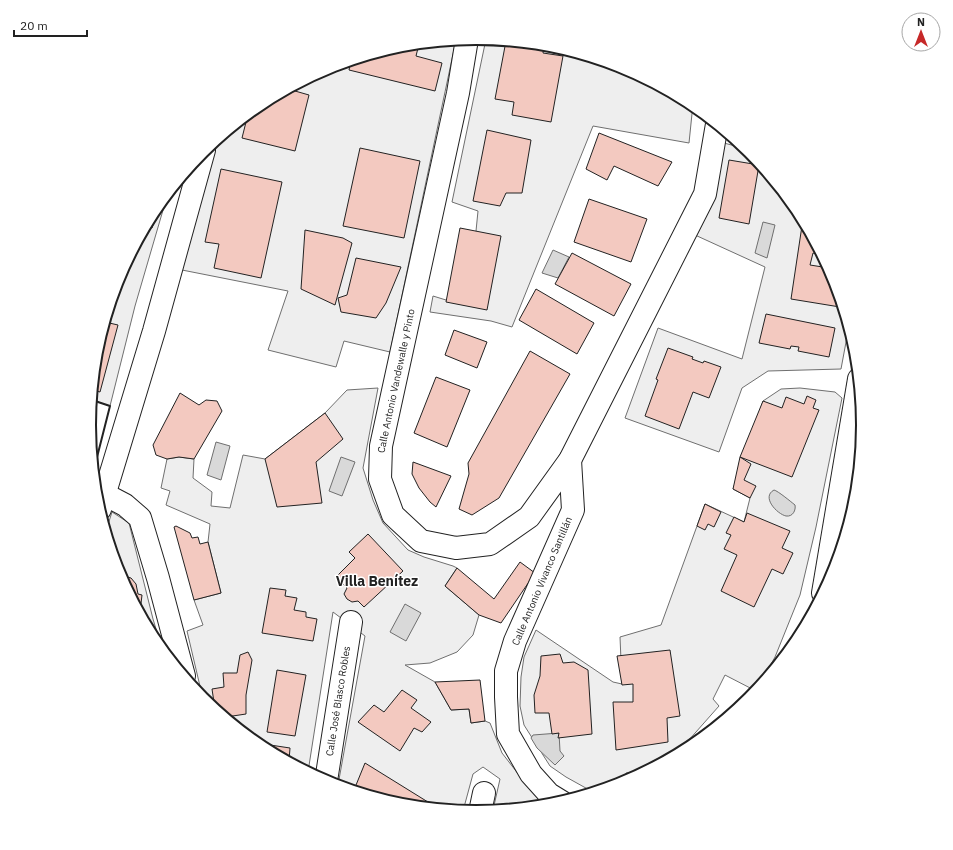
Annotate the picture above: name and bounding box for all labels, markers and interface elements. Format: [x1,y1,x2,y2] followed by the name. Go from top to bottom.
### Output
[14,12,87,38] scale bar
[901,12,941,52] north arrow
[917,15,925,29] text: N
[20,18,48,33] text: 20 m
[374,307,418,454] street label: Calle Antonio Vandewalle y Pinto
[509,515,575,647] street label: Calle Antonio Vivanco Santillán
[336,572,418,590] district label: Villa Benítez
[323,645,353,757] street label: Calle José Blasco Robles

